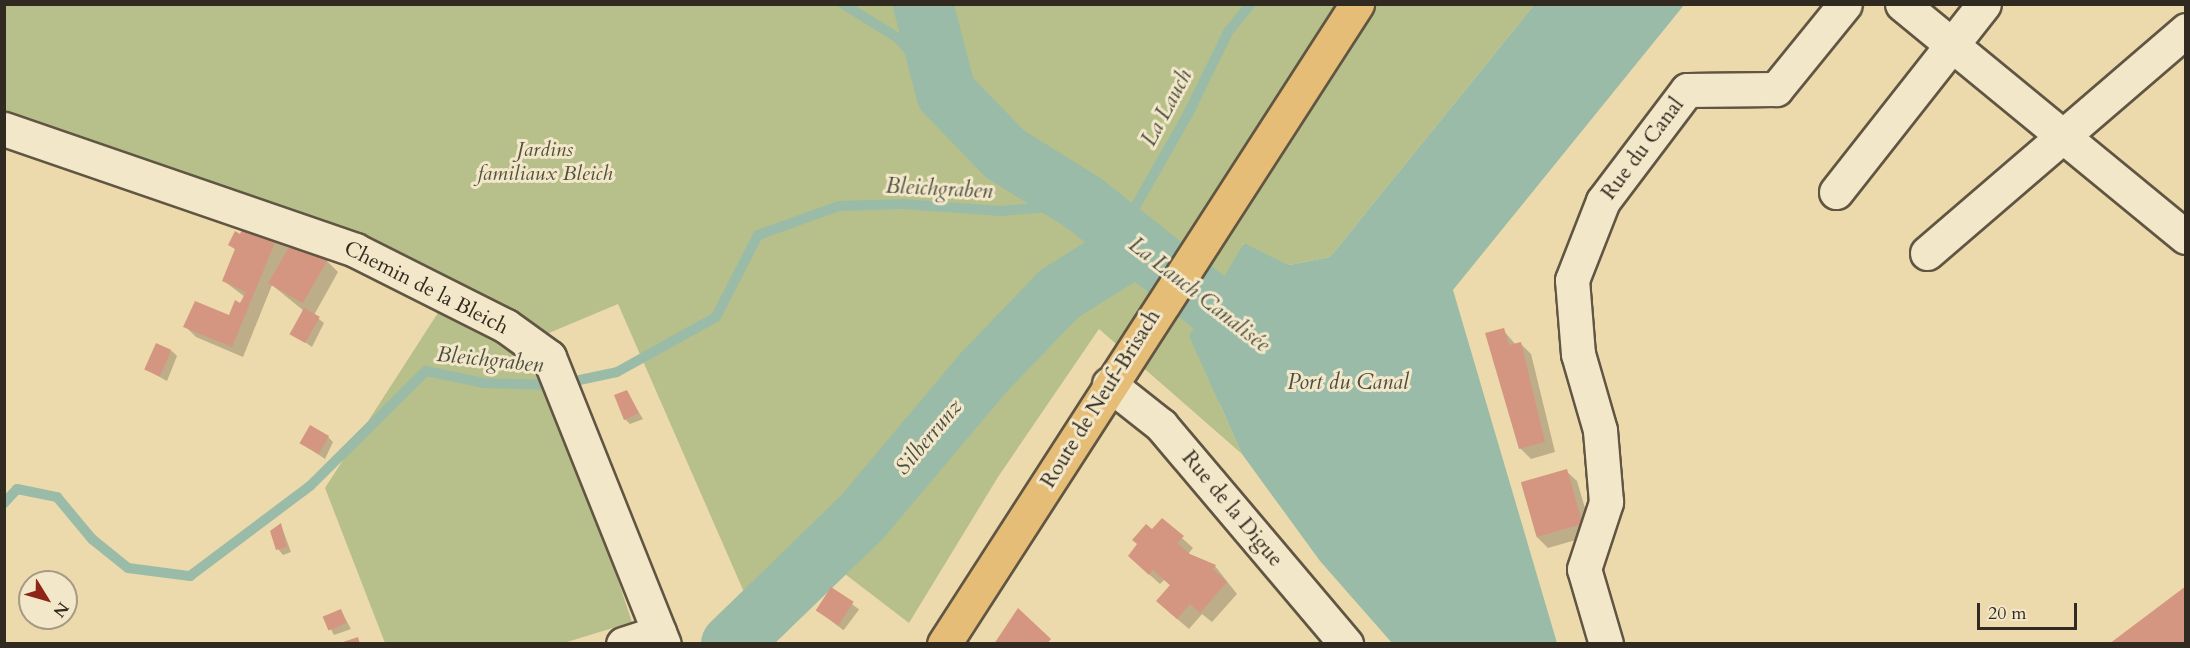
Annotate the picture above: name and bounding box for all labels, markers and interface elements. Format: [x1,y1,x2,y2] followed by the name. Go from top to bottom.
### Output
[1136,65,1198,151] water label: La Lauch
[1597,93,1689,205] street label: Rue du Canal
[477,137,613,187] park label: Jardins familiaux Bleich
[885,173,993,205] water label: Bleichgraben
[1123,232,1275,358] water label: La Lauch Canalisée
[340,236,512,340] street label: Chemin de la Bleich
[1036,305,1166,493] street label: Route de Neuf-Brisach
[435,341,545,379] water label: Bleichgraben
[1287,370,1409,396] water label: Port du Canal
[890,394,968,480] water label: Silberrunz
[1176,446,1288,572] street label: Rue de la Digue
[18,570,78,630] north arrow
[1980,591,2080,629] scale bar
[48,597,74,622] text: N
[1988,601,2027,626] text: 20 m

